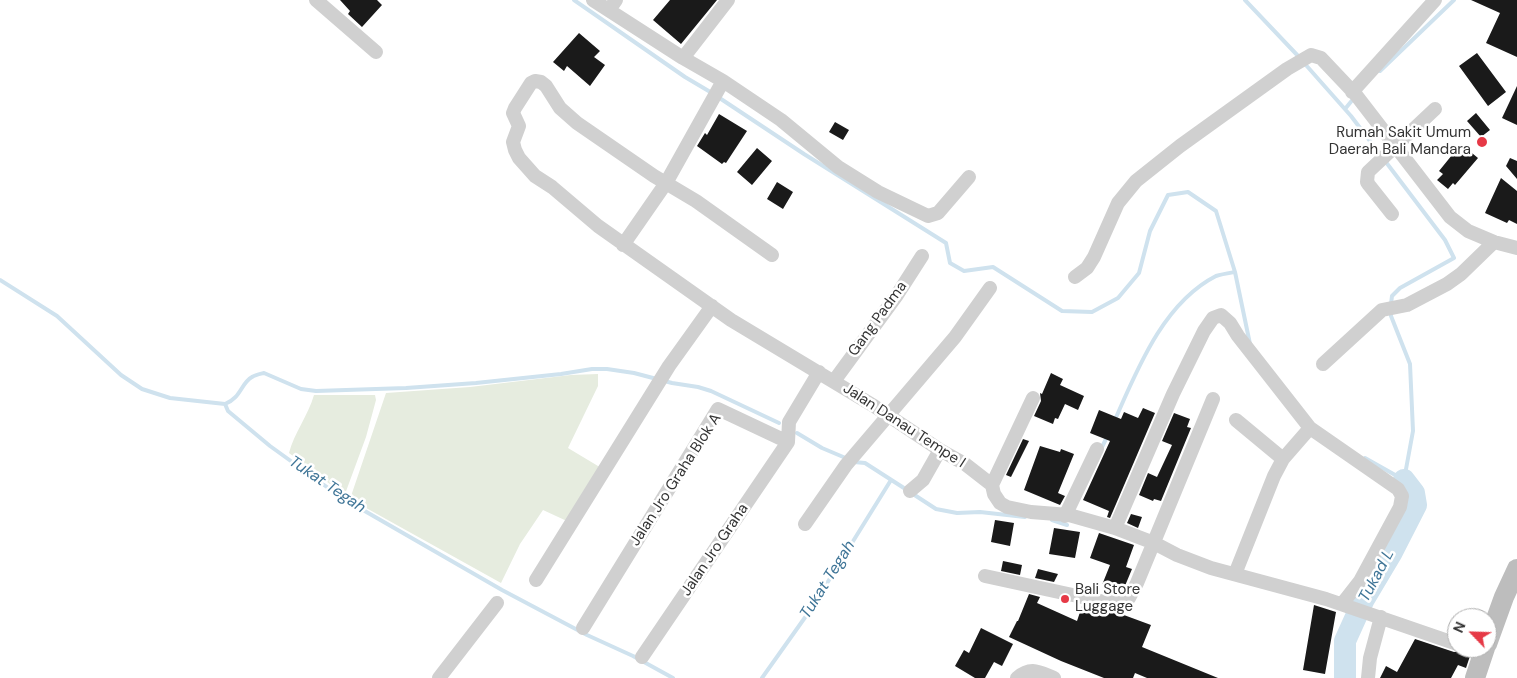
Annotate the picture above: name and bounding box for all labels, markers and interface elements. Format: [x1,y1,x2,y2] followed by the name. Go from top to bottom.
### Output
[1329,124,1471,159] place label: Rumah Sakit Umum Daerah Bali Mandara
[1475,135,1489,149] marker: Rumah Sakit Umum Daerah Bali Mandara
[845,278,911,360] street label: Gang Padma
[840,380,968,472] street label: Jalan Danau Tempe I
[626,410,726,550] street label: Jalan Jro Graha Blok A
[285,452,369,518] water label: Tukat Tegah
[678,500,752,600] street label: Jalan Jro Graha
[796,537,860,623] water label: Tukat Tegah
[1355,546,1399,606] water label: Tukad L
[1075,581,1140,616] place label: Bali Store Luggage
[1059,593,1071,605] marker: Bali Store Luggage
[1447,608,1497,658] north arrow
[1449,619,1470,636] text: N

